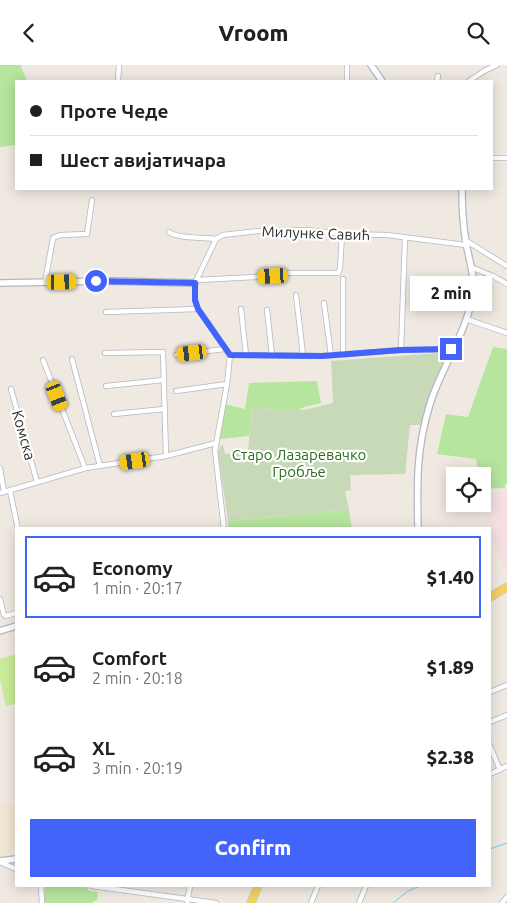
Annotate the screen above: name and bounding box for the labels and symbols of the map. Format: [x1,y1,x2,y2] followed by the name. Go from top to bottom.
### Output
[261,223,371,243] street label: Милунке Савић
[257,268,288,284] car
[85,270,107,292] route start
[46,274,77,290] car
[410,277,492,311] callout: 2 min
[440,338,462,360] route end
[176,344,207,362] car
[44,379,69,413] car
[9,408,39,462] street label: Комска
[232,446,366,480] park label: Старо Лазаревачко Гробље
[119,451,150,471] car

